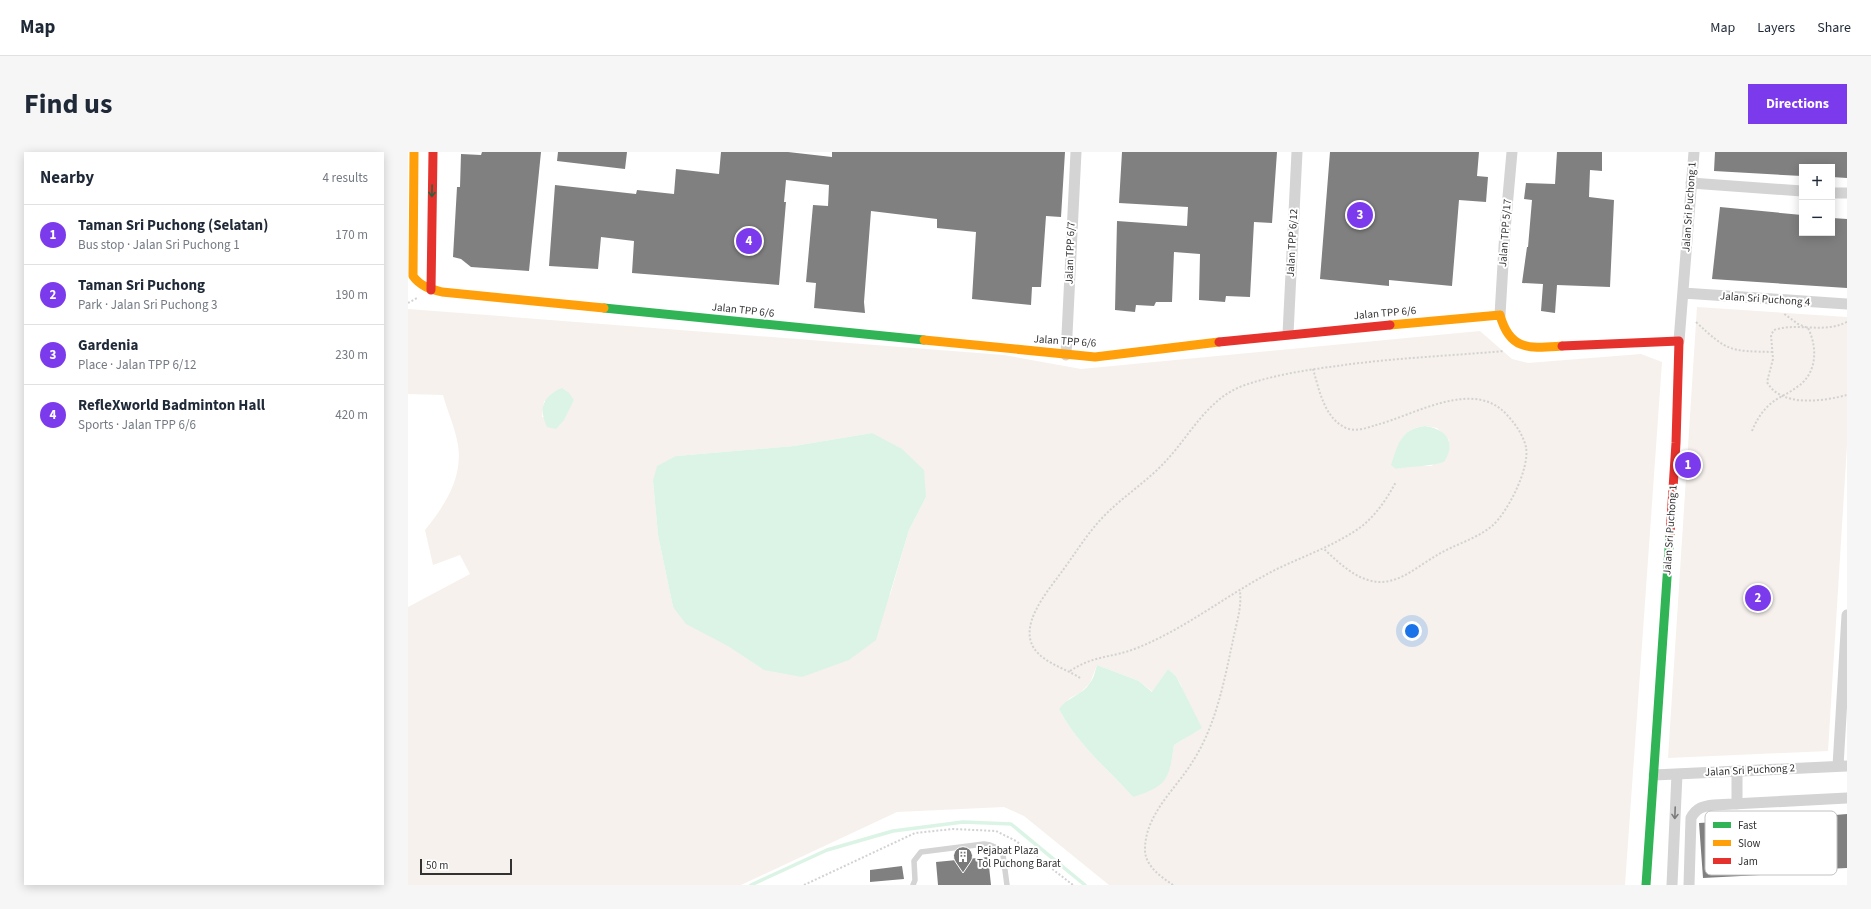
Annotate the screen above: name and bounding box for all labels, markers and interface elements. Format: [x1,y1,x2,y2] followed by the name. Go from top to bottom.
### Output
[20,14,55,41] text: Map
[1710,18,1735,38] text: Map
[1757,18,1795,38] text: Layers
[1817,18,1851,38] text: Share
[24,84,112,124] text: Find us
[1748,84,1847,124] button: Directions
[1678,161,1700,253] street label: Jalan Sri Puchong 1
[1799,164,1835,236] map controls
[1799,164,1835,200] button: +
[40,166,94,190] text: Nearby
[323,169,368,187] text: 4 results
[428,184,436,197] one-way arrow
[1495,198,1515,268] street label: Jalan TPP 5/17
[1347,200,1373,230] pin: 3
[1799,200,1835,236] button: −
[1283,209,1301,277] street label: Jalan TPP 6/12
[78,215,268,236] text: Taman Sri Puchong (Selatan)
[1061,221,1079,285] street label: Jalan TPP 6/7
[50,226,56,244] text: 1
[335,226,368,244] text: 170 m
[736,226,762,256] pin: 4
[78,236,240,254] text: Bus stop · Jalan Sri Puchong 1
[78,275,205,296] text: Taman Sri Puchong
[50,286,56,304] text: 2
[335,286,368,304] text: 190 m
[1719,288,1811,310] street label: Jalan Sri Puchong 4
[78,296,218,314] text: Park · Jalan Sri Puchong 3
[711,299,775,321] street label: Jalan TPP 6/6
[1353,303,1417,323] street label: Jalan TPP 6/6
[1033,331,1097,351] street label: Jalan TPP 6/6
[78,335,138,356] text: Gardenia
[50,346,56,364] text: 3
[335,346,368,364] text: 230 m
[78,356,196,374] text: Place · Jalan TPP 6/12
[78,395,265,416] text: RefleXworld Badminton Hall
[50,406,56,424] text: 4
[335,406,368,424] text: 420 m
[78,416,196,434] text: Sports · Jalan TPP 6/6
[1675,450,1701,480] pin: 1
[1659,484,1681,576] street label: Jalan Sri Puchong 1
[1745,583,1771,613] pin: 2
[1402,621,1422,641] your location
[1704,760,1796,780] street label: Jalan Sri Puchong 2
[1671,806,1679,819] one-way arrow
[1705,811,1837,875] legend
[1738,818,1757,833] text: Fast
[1738,836,1761,851] text: Slow
[977,843,1061,871] place label: Pejabat Plaza Tol Puchong Barat
[952,845,974,873] building icon: Pejabat Plaza Tol Puchong Barat
[1738,854,1758,869] text: Jam
[420,857,512,876] scale bar
[426,858,448,873] text: 50 m

